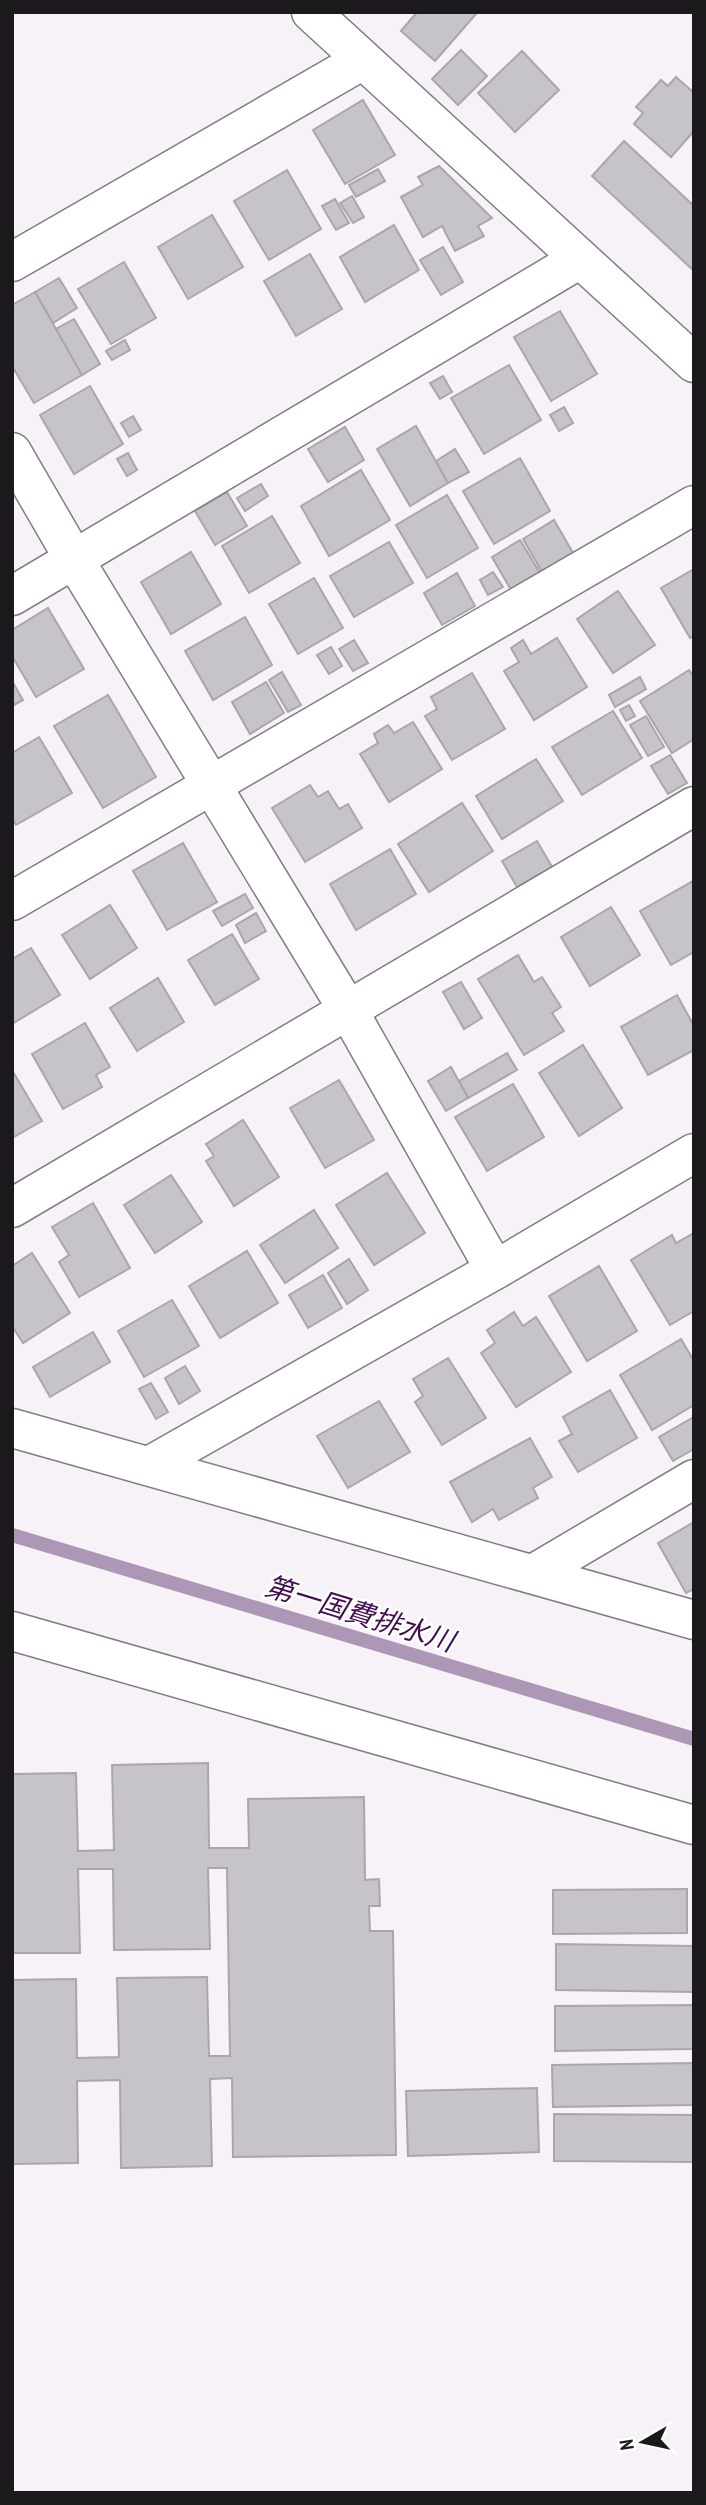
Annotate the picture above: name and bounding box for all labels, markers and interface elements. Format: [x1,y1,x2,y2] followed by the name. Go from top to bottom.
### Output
[261,1567,462,1660] water label: 第一国費排水川
[608,2407,678,2477] north arrow
[614,2438,639,2452] text: N

